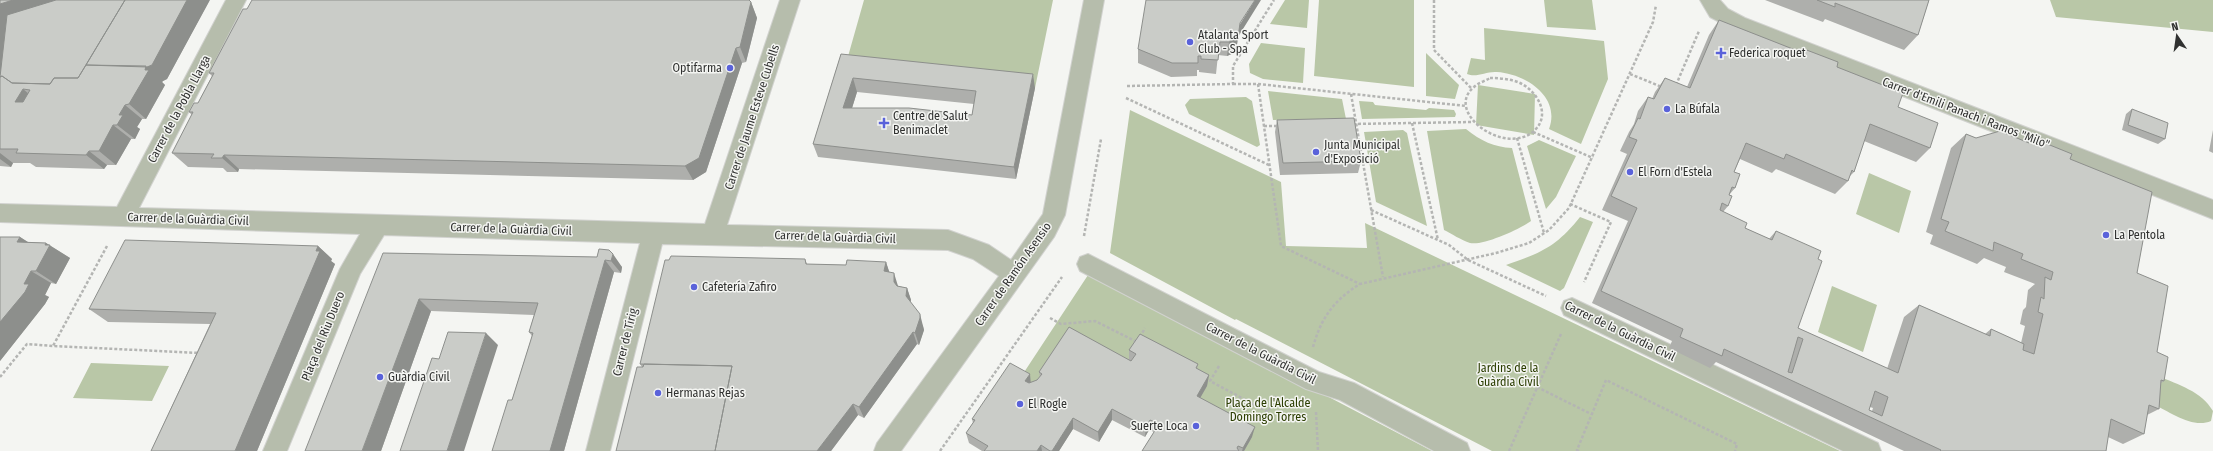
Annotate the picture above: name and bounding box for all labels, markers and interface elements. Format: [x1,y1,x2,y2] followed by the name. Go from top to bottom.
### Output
[2157,16,2197,56] north arrow
[2170,20,2180,34] text: N
[1198,28,1269,56] place label: Atalanta Sport Club - Spa
[1185,37,1195,47] marker: Atalanta Sport Club - Spa
[722,43,782,191] street label: Carrer de Jaume Esteve Cubells
[1729,46,1806,60] place label: Federica roquet
[1716,48,1726,58] marker: Federica roquet
[145,53,213,165] street label: Carrer de la Pobla Llarga
[673,61,722,75] place label: Optifarma
[725,63,735,73] marker: Optifarma
[1880,75,2052,151] street label: Carrer d'Emili Panach i Ramos "Milo"
[1675,102,1720,116] place label: La Búfala
[1662,104,1672,114] marker: La Búfala
[893,109,968,137] place label: Centre de Salut Benimaclet
[878,117,890,129] marker: Centre de Salut Benimaclet
[1324,138,1400,166] place label: Junta Municipal d'Exposició
[1311,147,1321,157] marker: Junta Municipal d'Exposició
[1638,165,1712,179] place label: El Forn d'Estela
[1625,167,1635,177] marker: El Forn d'Estela
[127,210,249,228] street label: Carrer de la Guàrdia Civil
[450,220,572,238] street label: Carrer de la Guàrdia Civil
[972,220,1054,328] street label: Carrer de Ramón Asensio
[774,228,896,246] street label: Carrer de la Guàrdia Civil
[2114,228,2165,242] place label: La Pentola
[2101,230,2111,240] marker: La Pentola
[702,280,777,294] place label: Cafetería Zafiro
[689,282,699,292] marker: Cafetería Zafiro
[299,289,347,383] street label: Plaça del Riu Duero
[1562,298,1678,364] street label: Carrer de la Guàrdia Civil
[610,306,640,377] street label: Carrer de Tírig
[1204,319,1318,387] street label: Carrer de la Guàrdia Civil
[1477,361,1539,389] park label: Jardins de la Guàrdia Civil
[388,370,450,384] place label: Guàrdia Civil
[375,372,385,382] marker: Guàrdia Civil
[666,386,745,400] place label: Hermanas Rejas
[653,388,663,398] marker: Hermanas Rejas
[1226,396,1310,424] park label: Plaça de l'Alcalde Domingo Torres
[1028,397,1067,411] place label: El Rogle
[1015,399,1025,409] marker: El Rogle
[1131,419,1188,433] place label: Suerte Loca
[1191,421,1201,431] marker: Suerte Loca

